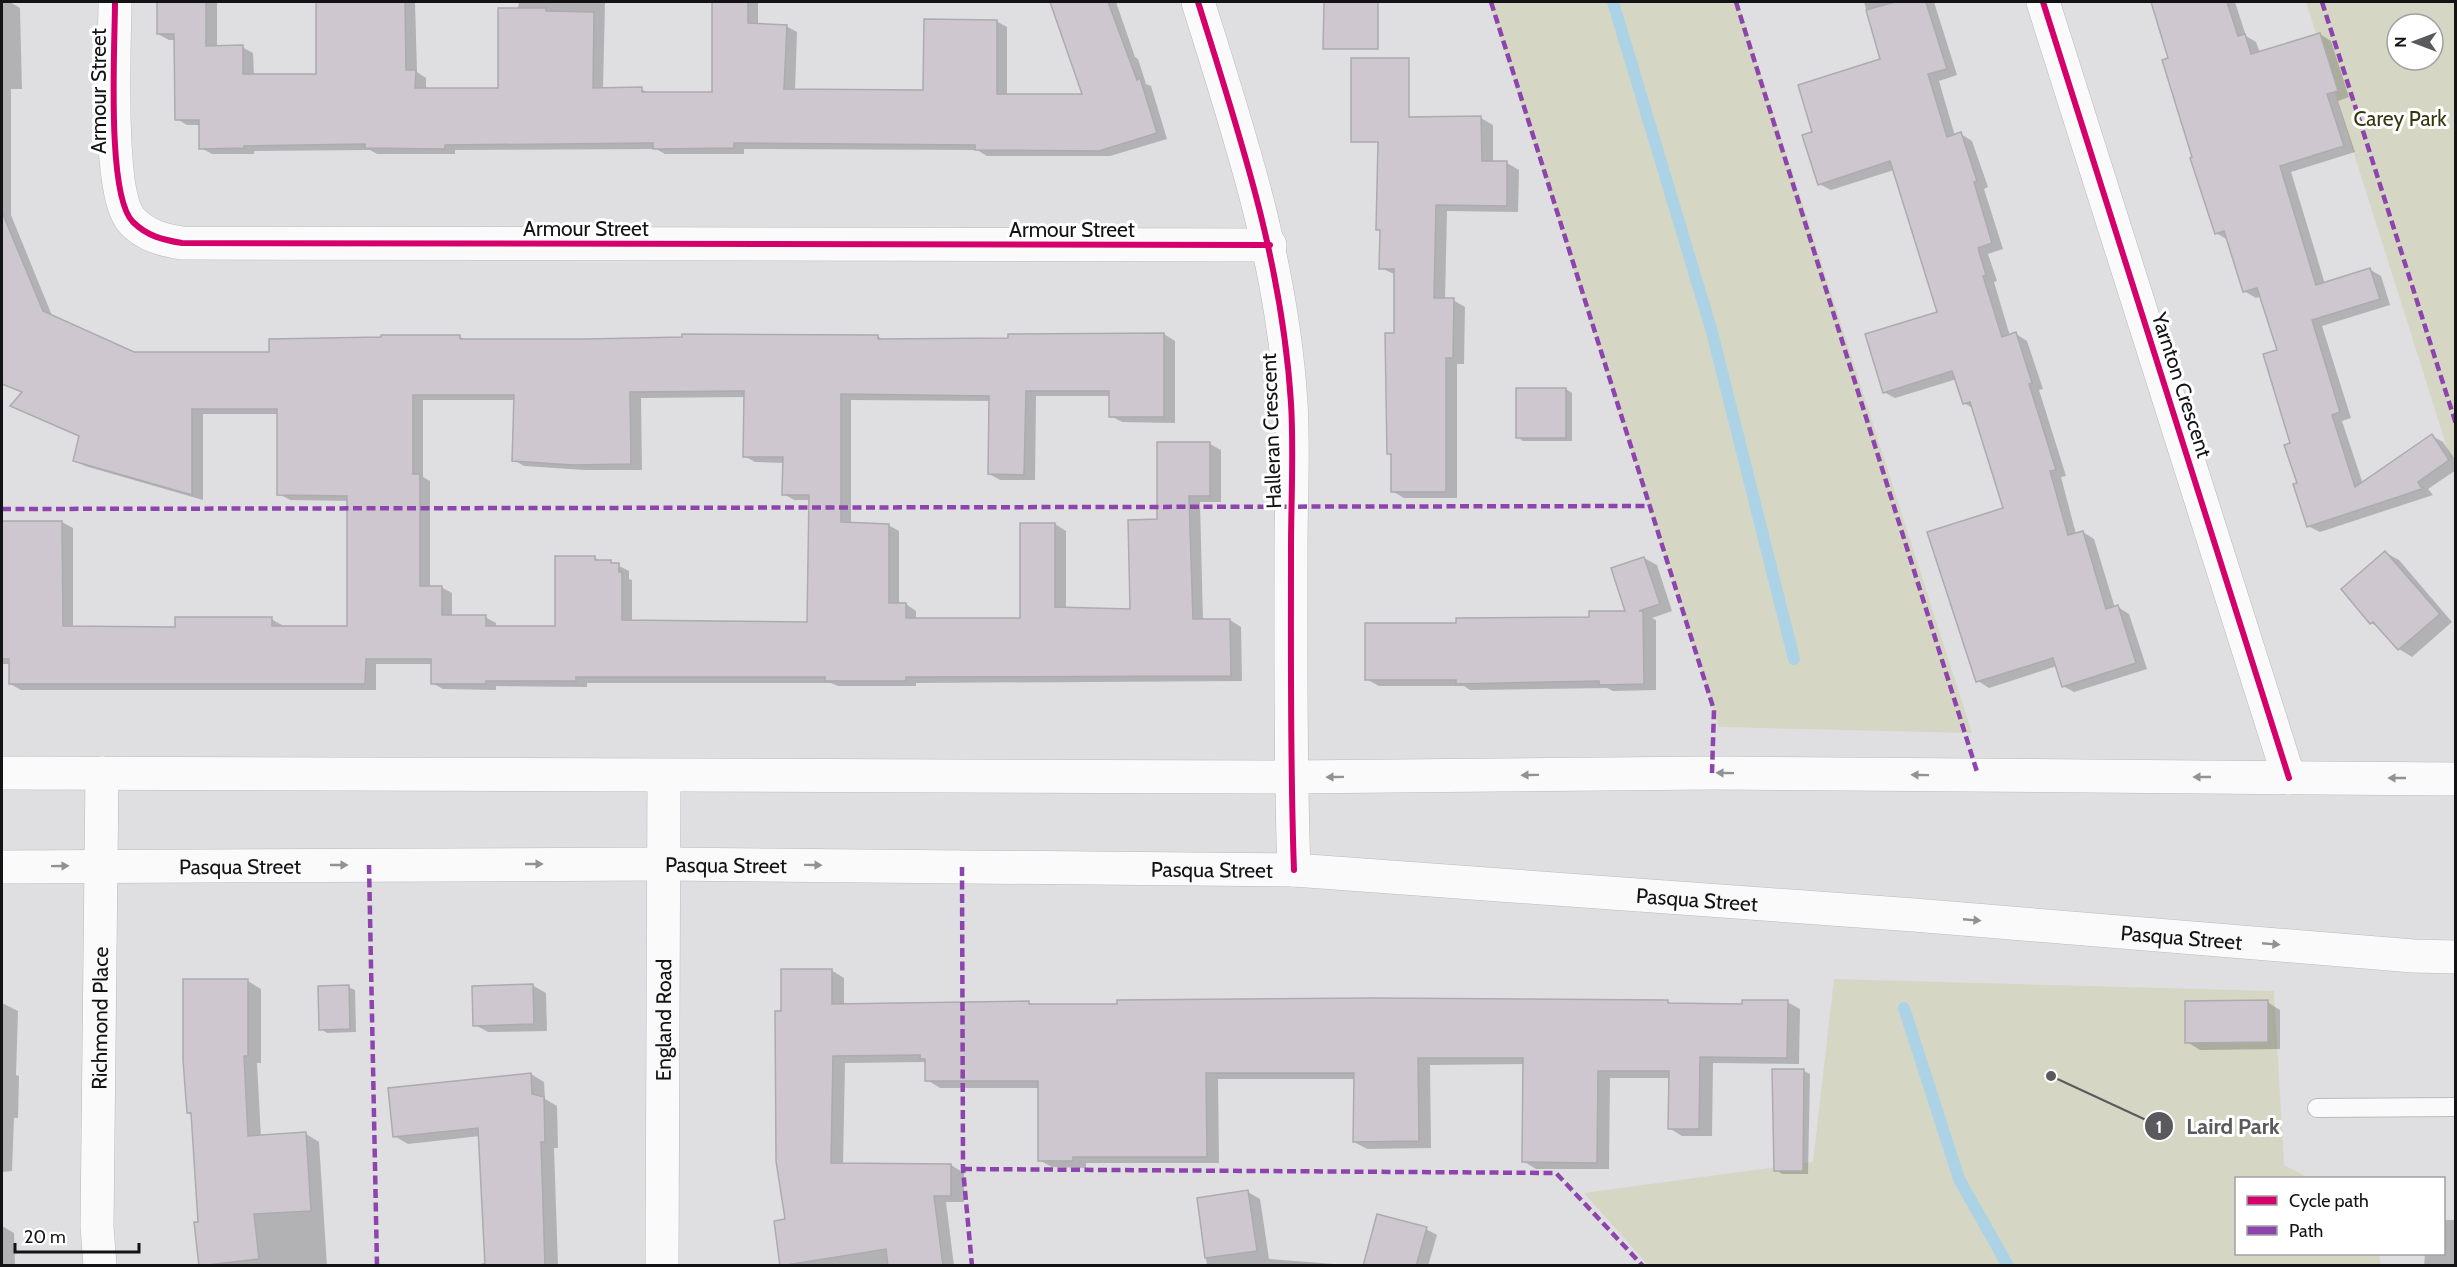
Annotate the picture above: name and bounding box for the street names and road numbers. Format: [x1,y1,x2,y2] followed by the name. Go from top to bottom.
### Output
[86,28,111,154] street label: Armour Street
[523,216,649,241] street label: Armour Street
[1009,217,1135,242] street label: Armour Street
[2146,308,2217,461] street label: Yarnton Crescent
[1256,353,1286,509] street label: Halleran Crescent
[665,852,787,878] street label: Pasqua Street
[179,853,301,879] street label: Pasqua Street
[1151,856,1273,882] street label: Pasqua Street
[1635,882,1759,916] street label: Pasqua Street
[2120,920,2243,954] street label: Pasqua Street
[86,946,113,1090] street label: Richmond Place
[650,959,676,1081] street label: England Road

